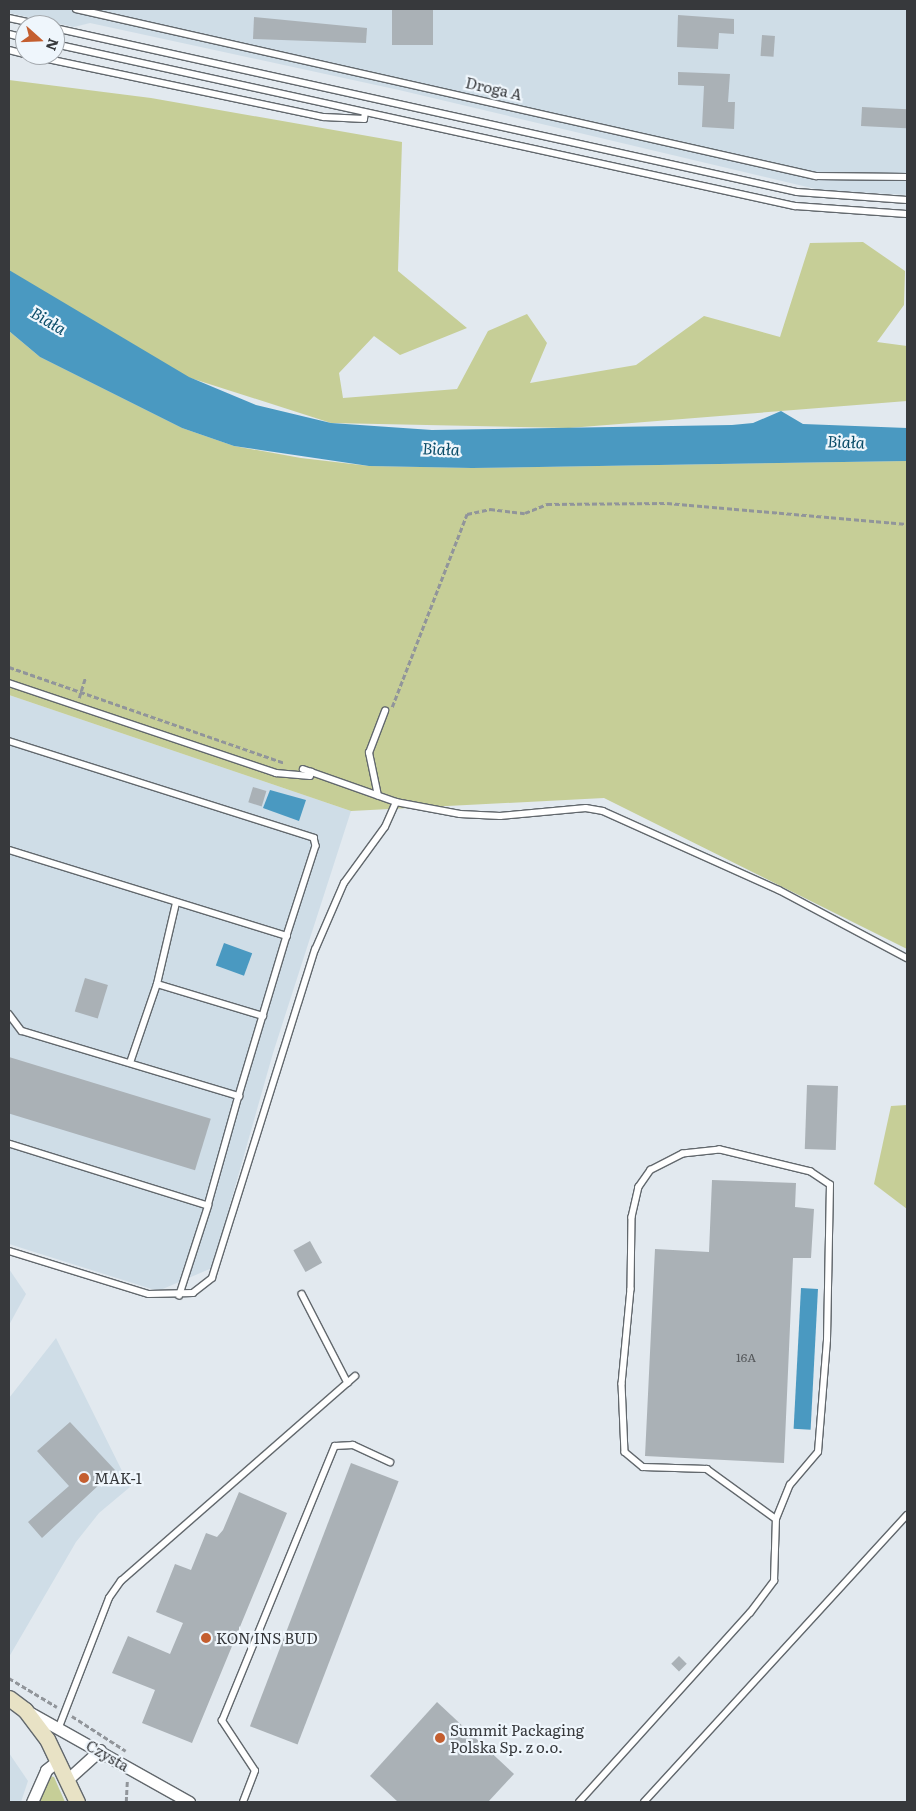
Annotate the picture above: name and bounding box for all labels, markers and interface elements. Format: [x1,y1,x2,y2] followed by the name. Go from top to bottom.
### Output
[15,15,65,65] north arrow
[42,36,65,54] text: N
[464,73,524,103] street label: Droga A
[28,302,70,338] water label: Biała
[827,431,865,451] water label: Biała
[422,438,460,458] water label: Biała
[736,1351,756,1365] house number: 16A
[94,1469,142,1487] place label: MAK-1
[78,1472,90,1484] marker: MAK-1
[216,1629,318,1647] place label: KON INS BUD
[200,1632,212,1644] marker: KON INS BUD
[450,1720,584,1755] place label: Summit Packaging Polska Sp. z o.o.
[434,1732,446,1744] marker: Summit Packaging Polska Sp. z o.o.
[83,1736,133,1774] street label: Czysta

